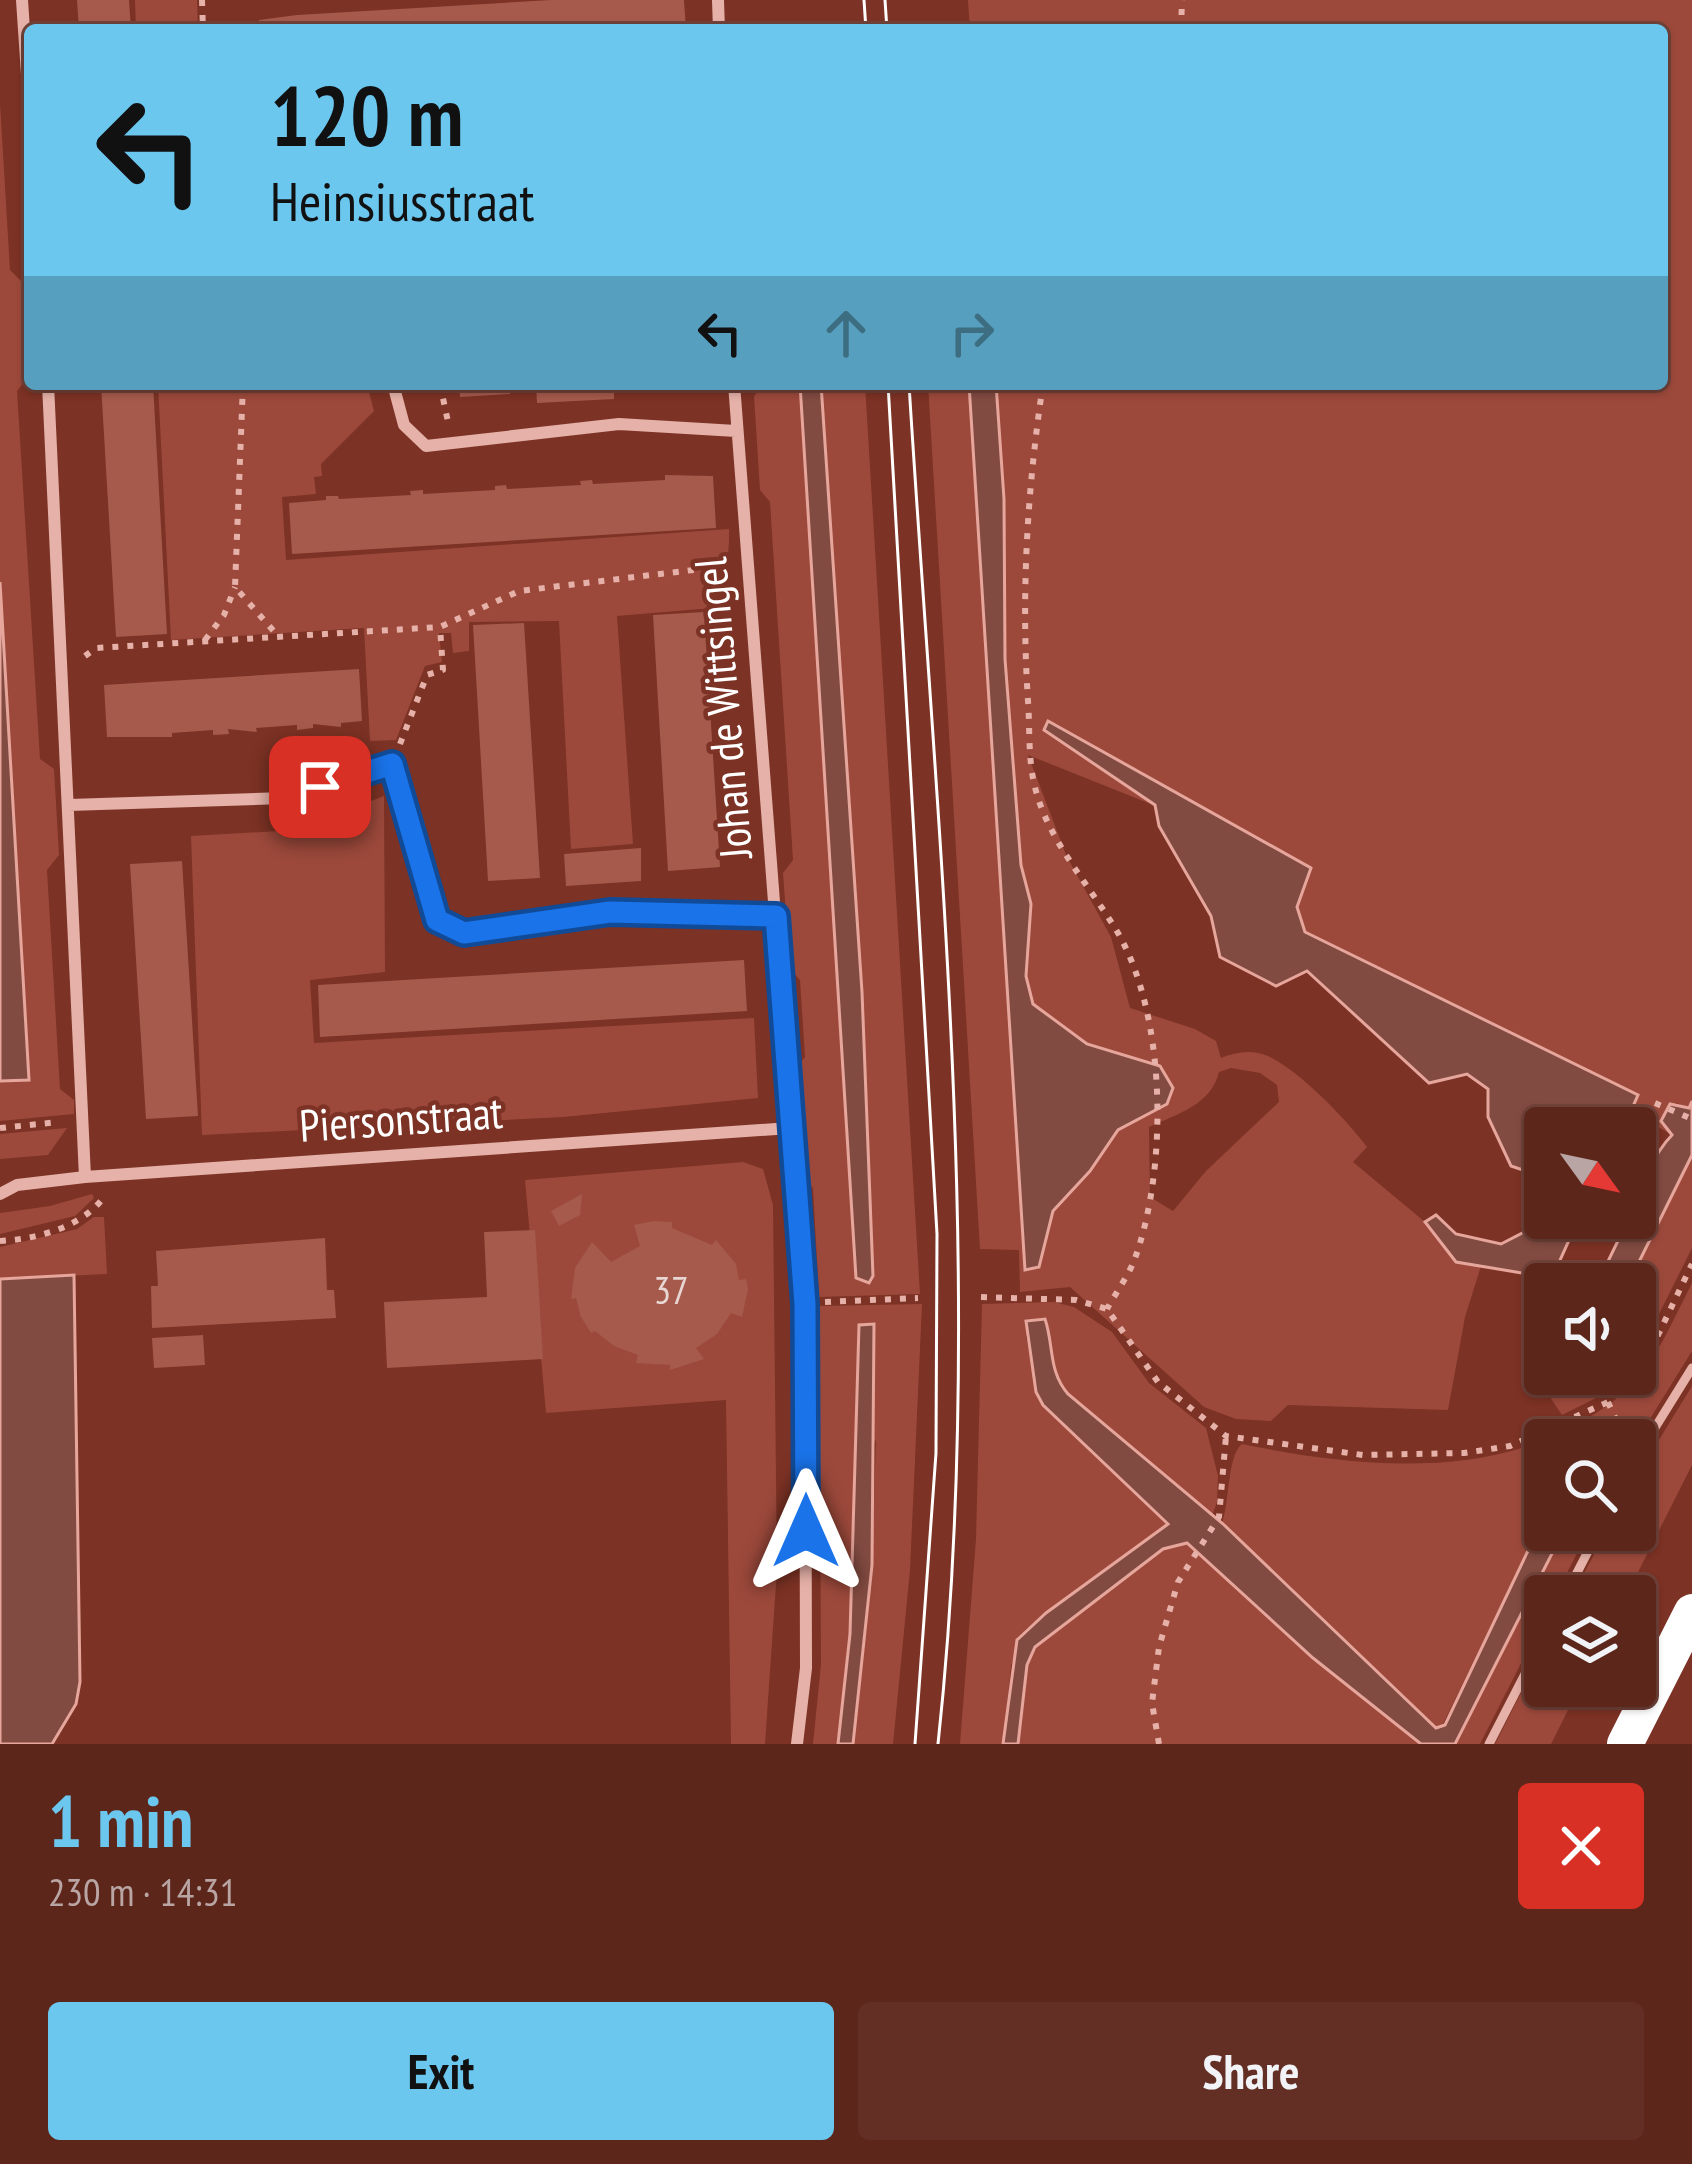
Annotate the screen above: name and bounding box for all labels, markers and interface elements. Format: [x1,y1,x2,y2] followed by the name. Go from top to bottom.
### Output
[270,60,463,169] text: 120 m
[72,72,228,228] icon: left
[270,166,534,236] text: Heinsiusstraat
[687,300,753,366] icon: left
[813,300,879,366] icon: ahead
[939,300,1005,366] icon: right
[680,554,764,863] street label: Johan de Wittsingel
[269,736,371,838] pin
[287,754,353,820] icon: arrive
[297,1082,505,1154] street label: Piersonstraat
[1524,1107,1656,1239] north arrow
[1524,1107,1656,1707] map controls
[1524,1263,1656,1395] button: sound
[653,1264,689,1315] house number: 37
[1524,1419,1656,1551] button: search
[743,1468,869,1594] position arrow
[1524,1575,1656,1707] button: layers
[48,1774,193,1867] text: 1 min
[1518,1783,1644,1909] button: close
[48,1866,237,1917] text: 230 m · 14:31
[48,2002,834,2140] button: Exit
[858,2002,1644,2140] button: Share

